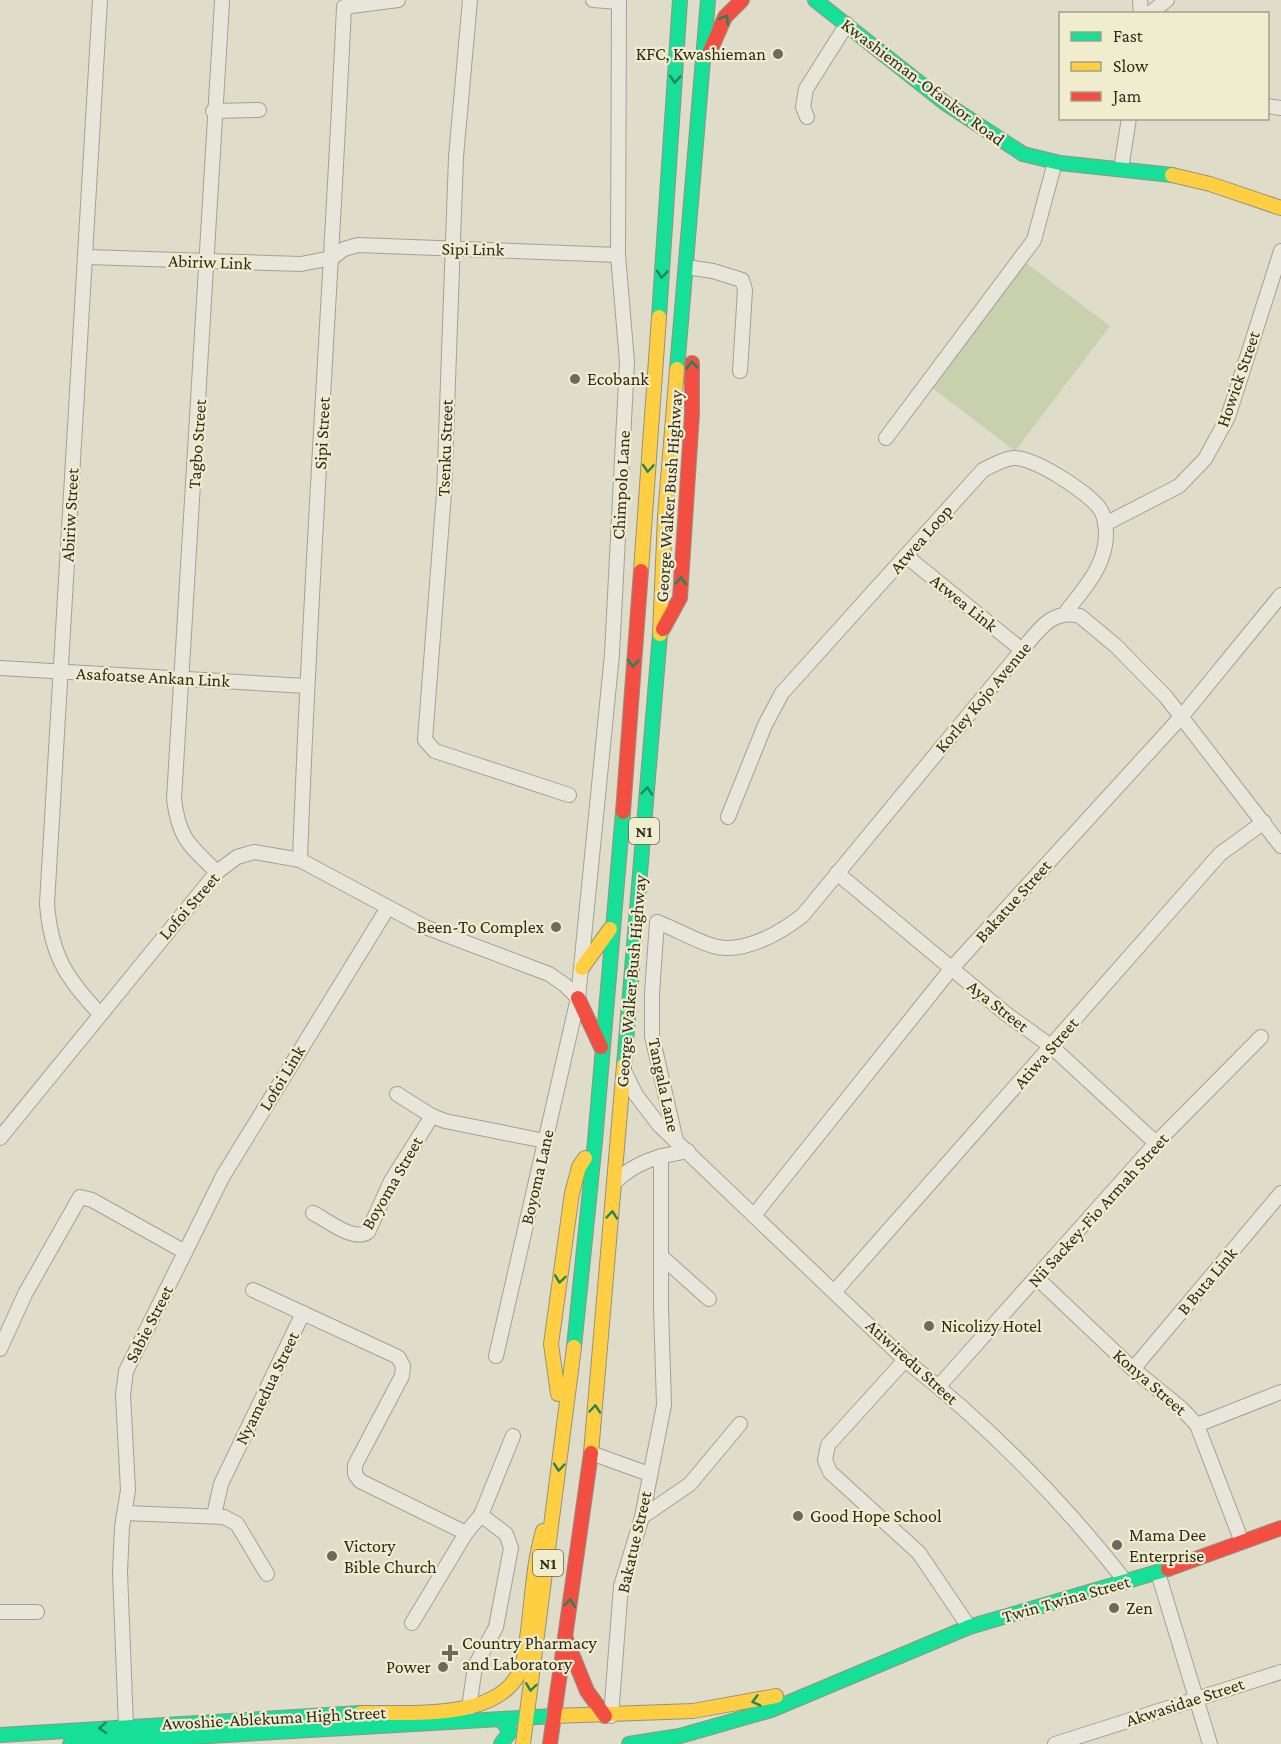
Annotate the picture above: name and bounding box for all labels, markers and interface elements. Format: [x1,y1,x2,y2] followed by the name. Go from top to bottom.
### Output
[1059,12,1269,120] legend
[838,14,1009,150] street label: Kwashieman-Ofankor Road
[718,15,729,26] one-way arrow
[1113,26,1144,46] text: Fast
[636,44,766,64] place label: KFC, Kwashieman
[771,47,785,61] marker: KFC, Kwashieman
[1113,56,1149,76] text: Slow
[668,75,681,84] one-way arrow
[1111,86,1142,106] text: Jam
[442,238,505,260] street label: Sipi Link
[168,251,253,273] street label: Abiriw Link
[655,269,668,278] one-way arrow
[1212,327,1264,430] street label: Howick Street
[685,360,698,369] one-way arrow
[587,369,649,389] place label: Ecobank
[568,372,582,386] marker: Ecobank
[652,388,686,603] street label: George Walker Bush Highway
[310,395,334,470] street label: Sipi Street
[184,397,210,490] street label: Tagbo Street
[433,398,457,497] street label: Tsenku Street
[608,430,634,540] street label: Chimpolo Lane
[642,464,655,473] one-way arrow
[58,467,83,562] street label: Abiriw Street
[886,500,956,578] street label: Atwea Loop
[926,570,1002,636] street label: Atwea Link
[674,576,687,585] one-way arrow
[931,637,1036,757] street label: Korley Kojo Avenue
[627,658,640,667] one-way arrow
[76,663,231,691] street label: Asafoatse Ankan Link
[640,786,653,795] one-way arrow
[629,818,659,844] road number: N1
[971,855,1056,946] street label: Bakatue Street
[154,868,224,944] street label: Lofoi Street
[612,873,650,1088] street label: George Walker Bush Highway
[417,917,545,937] place label: Been-To Complex
[549,920,563,934] marker: Been-To Complex
[964,976,1033,1037] street label: Aya Street
[1010,1013,1083,1093] street label: Atiwa Street
[644,1036,684,1134] street label: Tangala Lane
[255,1042,309,1114] street label: Lofoi Link
[516,1127,558,1226] street label: Boyoma Lane
[1024,1128,1173,1291] street label: Nii Sackey-Fio Armah Street
[357,1132,427,1233] street label: Boyoma Street
[605,1211,618,1220] one-way arrow
[1173,1243,1241,1319] street label: B Buta Link
[554,1274,567,1283] one-way arrow
[121,1281,177,1366] street label: Sabie Street
[862,1315,963,1409] street label: Atiwiredu Street
[941,1316,1042,1336] place label: Nicolizy Hotel
[922,1319,936,1333] marker: Nicolizy Hotel
[231,1327,303,1448] street label: Nyamedua Street
[1109,1345,1192,1420] street label: Konya Street
[588,1405,601,1414] one-way arrow
[553,1462,566,1471] one-way arrow
[613,1488,656,1595] street label: Bakatue Street
[810,1506,942,1526] place label: Good Hope School
[791,1509,805,1523] marker: Good Hope School
[1129,1525,1206,1566] place label: Mama Dee Enterprise
[344,1536,437,1577] place label: Victory Bible Church
[1110,1538,1124,1552] marker: Mama Dee Enterprise
[325,1549,339,1563] marker: Victory Bible Church
[533,1550,563,1576] road number: N1
[1000,1571,1133,1627] street label: Twin Twina Street
[563,1598,575,1607] one-way arrow
[1126,1598,1153,1618] place label: Zen
[1107,1601,1121,1615] marker: Zen
[462,1633,597,1674] place label: Country Pharmacy and Laboratory
[443,1646,457,1660] marker: Country Pharmacy and Laboratory
[386,1657,432,1677] place label: Power
[436,1660,450,1674] marker: Power
[1123,1673,1248,1731] street label: Akwasidae Street
[525,1683,538,1692] one-way arrow
[752,1694,762,1706] one-way arrow
[161,1702,388,1734] street label: Awoshie-Ablekuma High Street
[99,1721,108,1734] one-way arrow

